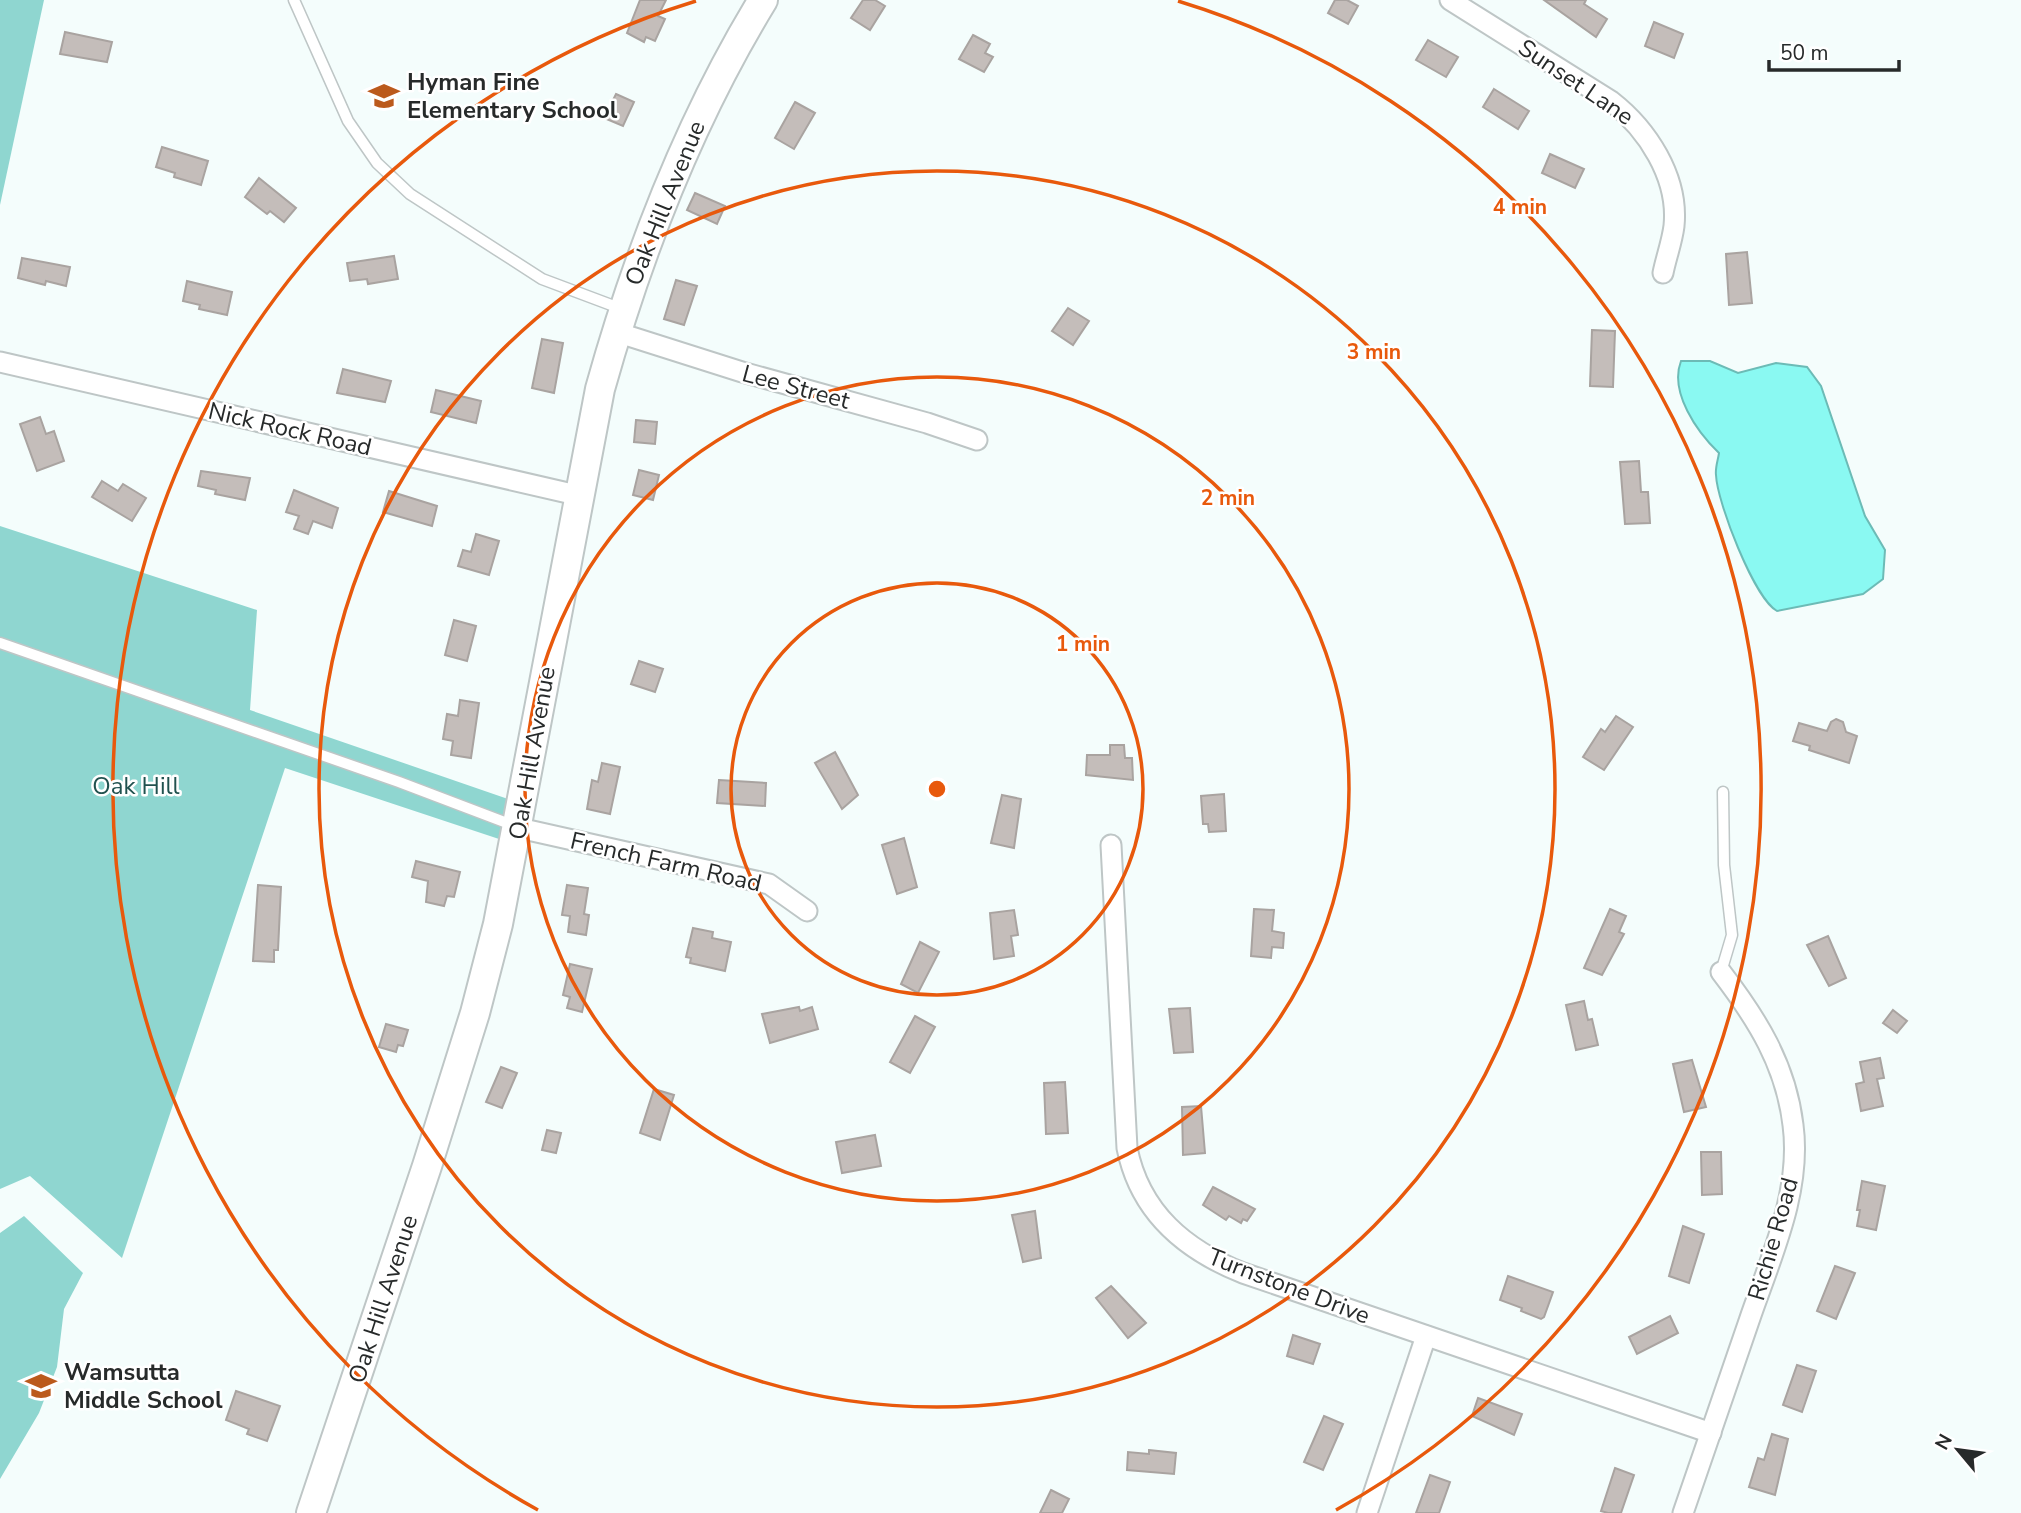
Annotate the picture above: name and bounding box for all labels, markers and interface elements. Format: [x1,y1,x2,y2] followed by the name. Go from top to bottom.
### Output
[1769,28,1898,72] scale bar
[1512,32,1640,132] street label: Sunset Lane
[1780,39,1829,67] text: 50 m
[407,66,618,126] place label: Hyman Fine Elementary School
[367,79,401,113] school or university icon: Hyman Fine Elementary School
[617,116,713,290] street label: Oak Hill Avenue
[1493,193,1547,221] text: 4 min
[1347,338,1401,366] text: 3 min
[739,357,854,417] street label: Lee Street
[205,395,375,463] street label: Nick Rock Road
[1201,484,1255,512] text: 2 min
[1056,630,1110,658] text: 1 min
[501,664,563,842] street label: Oak Hill Avenue
[92,770,180,802] park label: Oak Hill
[925,777,949,801] centre of rings
[567,824,765,900] street label: French Farm Road
[1740,1174,1806,1304] street label: Richie Road
[341,1211,425,1387] street label: Oak Hill Avenue
[1203,1240,1375,1332] street label: Turnstone Drive
[64,1356,223,1416] place label: Wamsutta Middle School
[24,1369,58,1403] school or university icon: Wamsutta Middle School
[1923,1415,1993,1485] north arrow
[1929,1430,1959,1455] text: N

